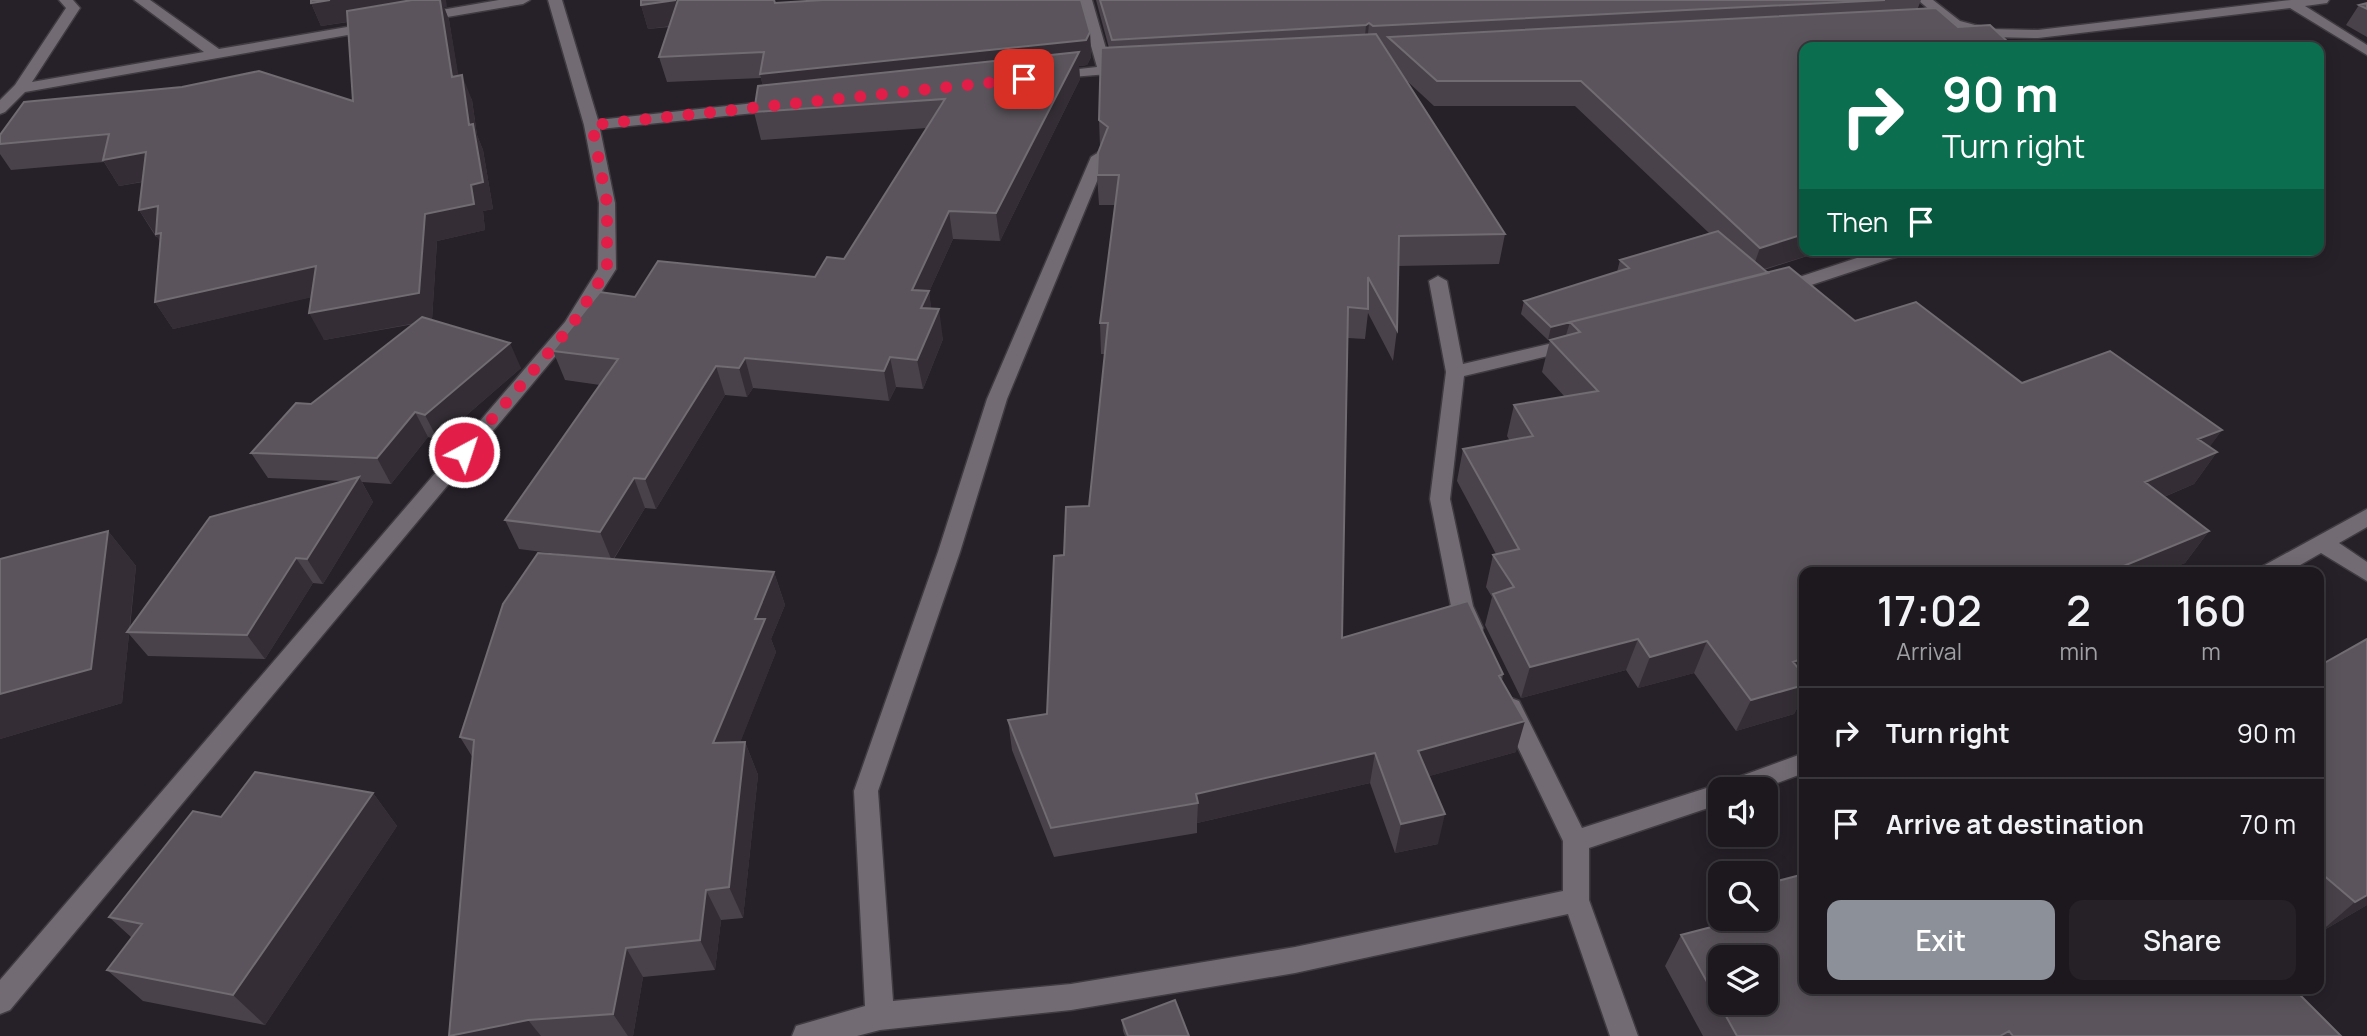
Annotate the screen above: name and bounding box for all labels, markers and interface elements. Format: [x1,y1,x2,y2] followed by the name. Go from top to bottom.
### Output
[994,49,1054,109] pin
[1005,60,1043,98] icon: arrive
[1942,60,2059,127] text: 90 m
[1827,70,1918,161] icon: right
[1942,124,2085,168] text: Turn right
[1902,203,1940,241] icon: arrive
[1827,204,1888,240] text: Then
[427,415,501,489] position arrow
[1877,581,1982,639] text: 17:02
[2066,581,2091,639] text: 2
[2176,581,2246,639] text: 160
[1896,635,1962,667] text: Arrival
[2059,635,2098,667] text: min
[2201,635,2221,667] text: m
[1827,714,1865,752] icon: right
[1886,715,2010,751] text: Turn right
[2237,715,2296,751] text: 90 m
[1708,777,1778,1015] map controls
[1708,777,1778,847] button: sound
[1827,805,1865,843] icon: arrive
[1886,806,2144,842] text: Arrive at destination
[2240,806,2296,842] text: 70 m
[1708,861,1778,931] button: search
[1827,900,2055,980] button: Exit
[2069,900,2296,980] button: Share
[1708,945,1778,1015] button: layers

